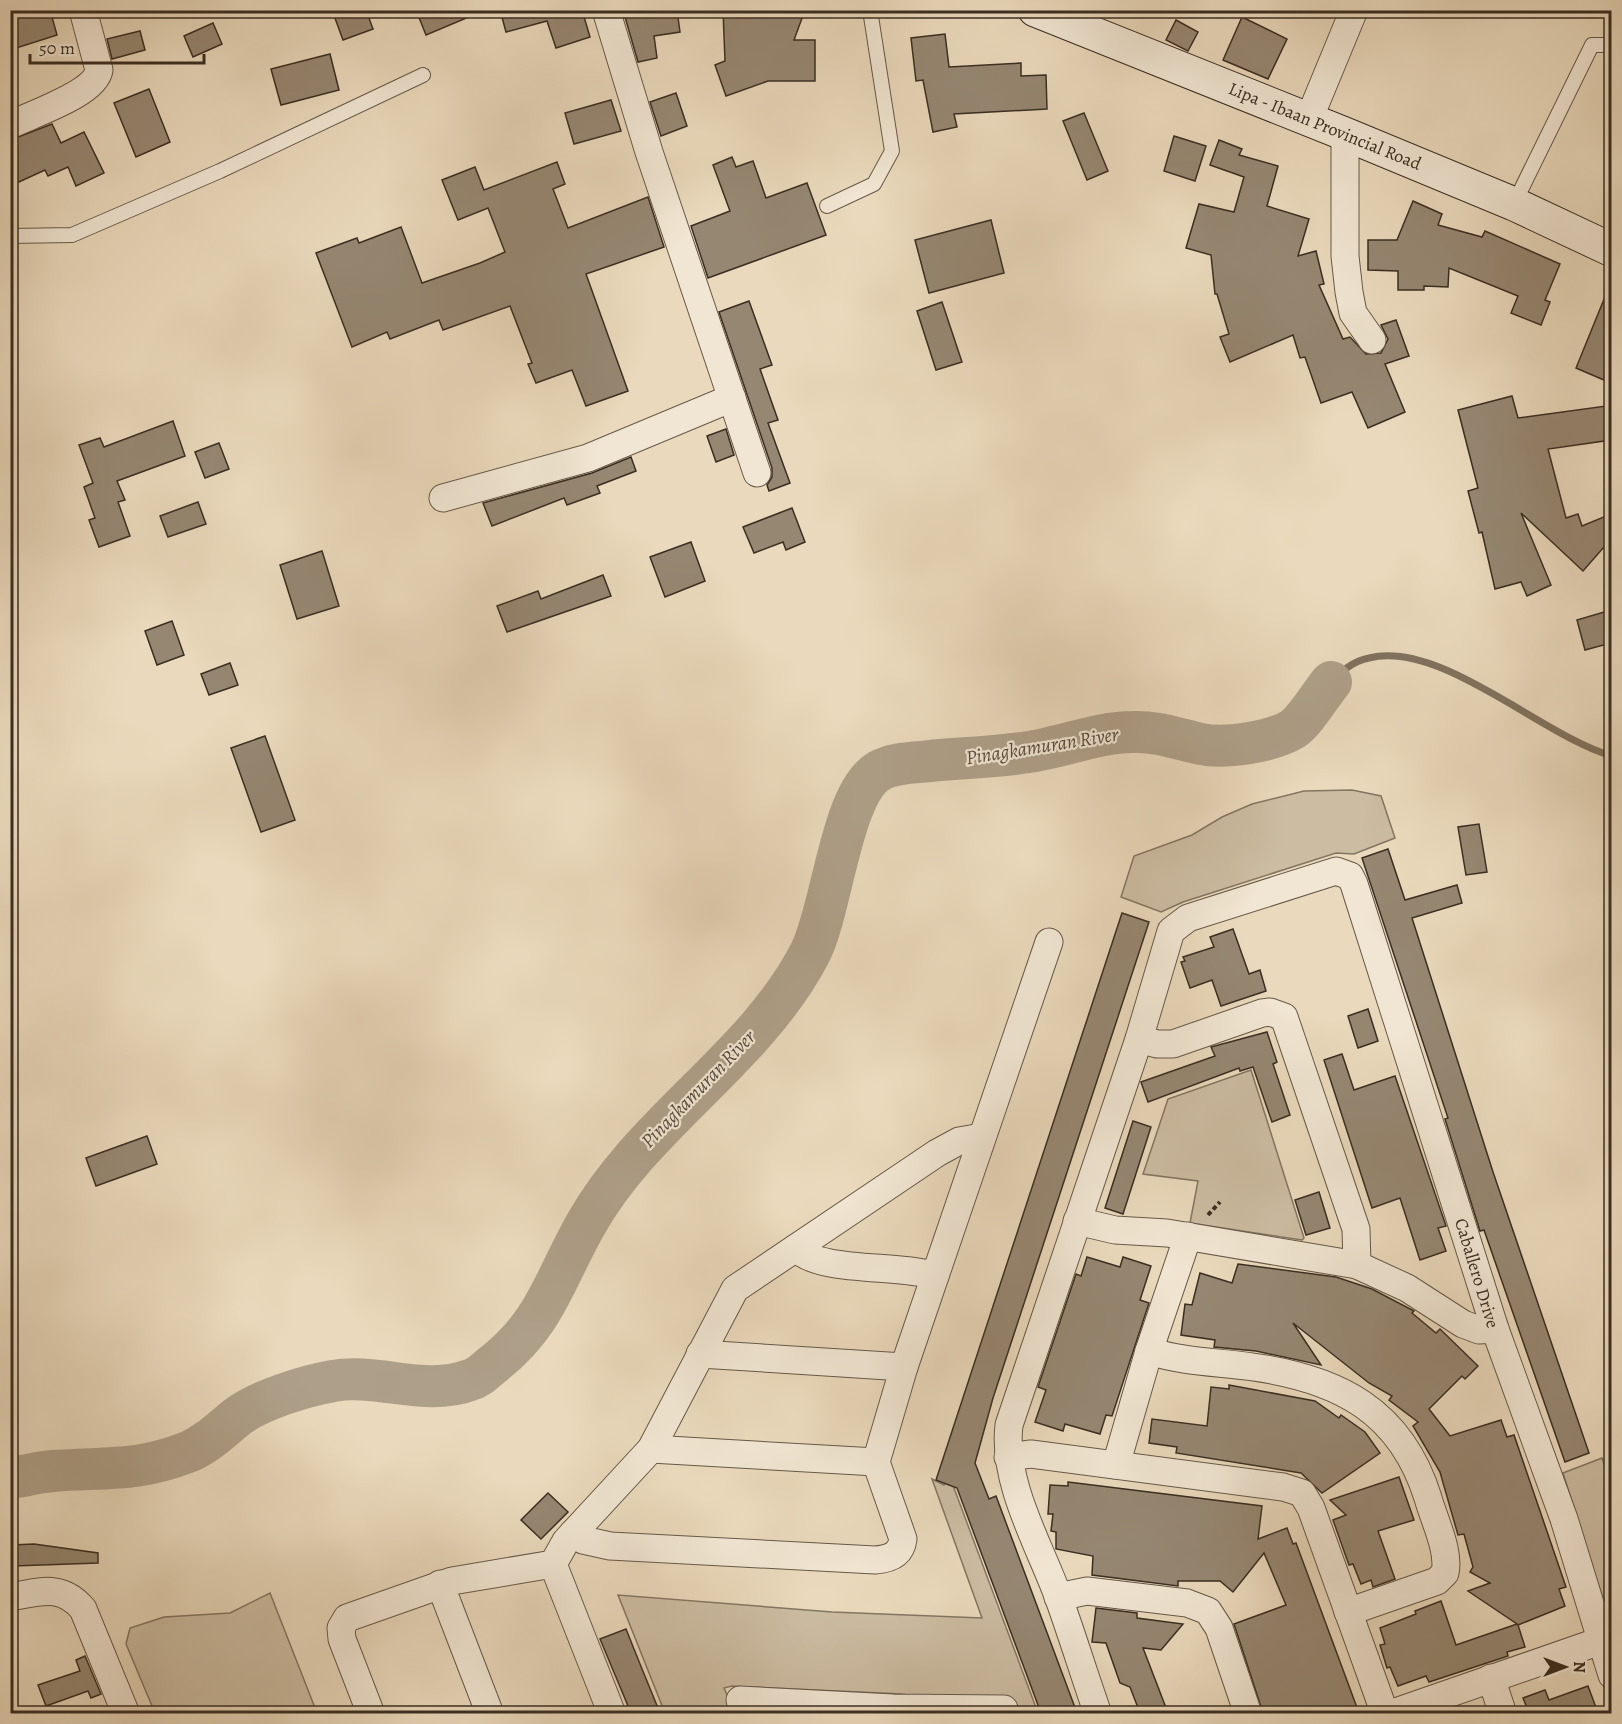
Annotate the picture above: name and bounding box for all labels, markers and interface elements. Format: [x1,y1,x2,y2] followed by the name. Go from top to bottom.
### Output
[30,27,204,65] scale bar
[39,36,75,60] text: 50 m
[1225,76,1425,176] street label: Lipa - Ibaan Provincial Road
[964,720,1121,771] water label: Pinagkamuran River
[635,1023,762,1154] water label: Pinagkamuran River
[1449,1215,1505,1331] street label: Caballero Drive
[1535,1637,1595,1697] north arrow
[1568,1661,1590,1673] text: N

